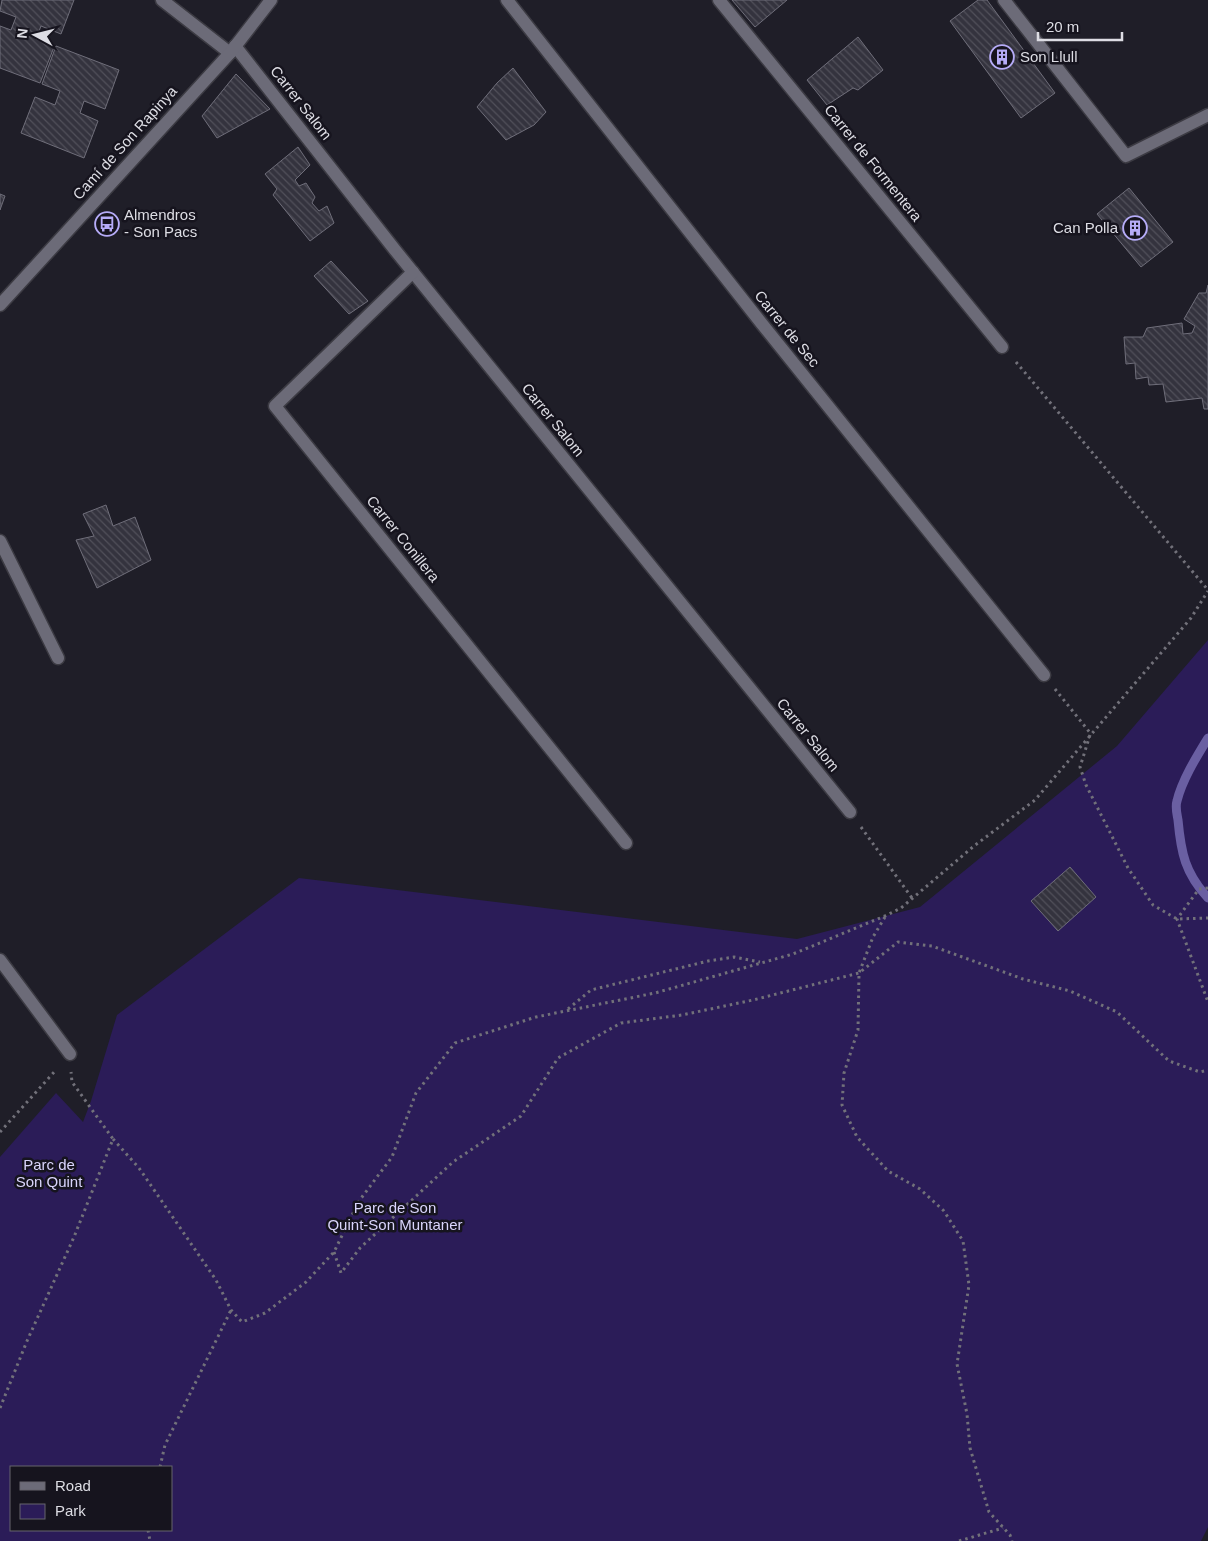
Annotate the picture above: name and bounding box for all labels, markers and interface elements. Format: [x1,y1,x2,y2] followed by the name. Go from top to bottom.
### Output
[10,10,60,60] north arrow
[1038,10,1122,42] scale bar
[1046,18,1079,35] text: 20 m
[14,27,31,39] text: N
[989,44,1015,70] building icon: Son Llull
[1020,48,1078,65] place label: Son Llull
[267,62,336,143] street label: Carrer Salom
[69,82,180,203] street label: Camí de Son Rapinya
[821,101,926,225] street label: Carrer de Formentera
[124,206,197,240] place label: Almendros - Son Pacs
[94,211,120,237] bus stop icon: Almendros - Son Pacs
[1122,215,1148,241] building icon: Can Polla
[1053,219,1119,236] place label: Can Polla
[751,287,824,371] street label: Carrer de Sec
[519,380,588,460] street label: Carrer Salom
[363,492,444,586] street label: Carrer Conillera
[774,695,843,775] street label: Carrer Salom
[16,1156,83,1190] park label: Parc de Son Quint
[327,1199,463,1233] park label: Parc de Son Quint-Son Muntaner
[10,1466,172,1531] legend
[55,1477,91,1494] text: Road
[55,1502,86,1519] text: Park

